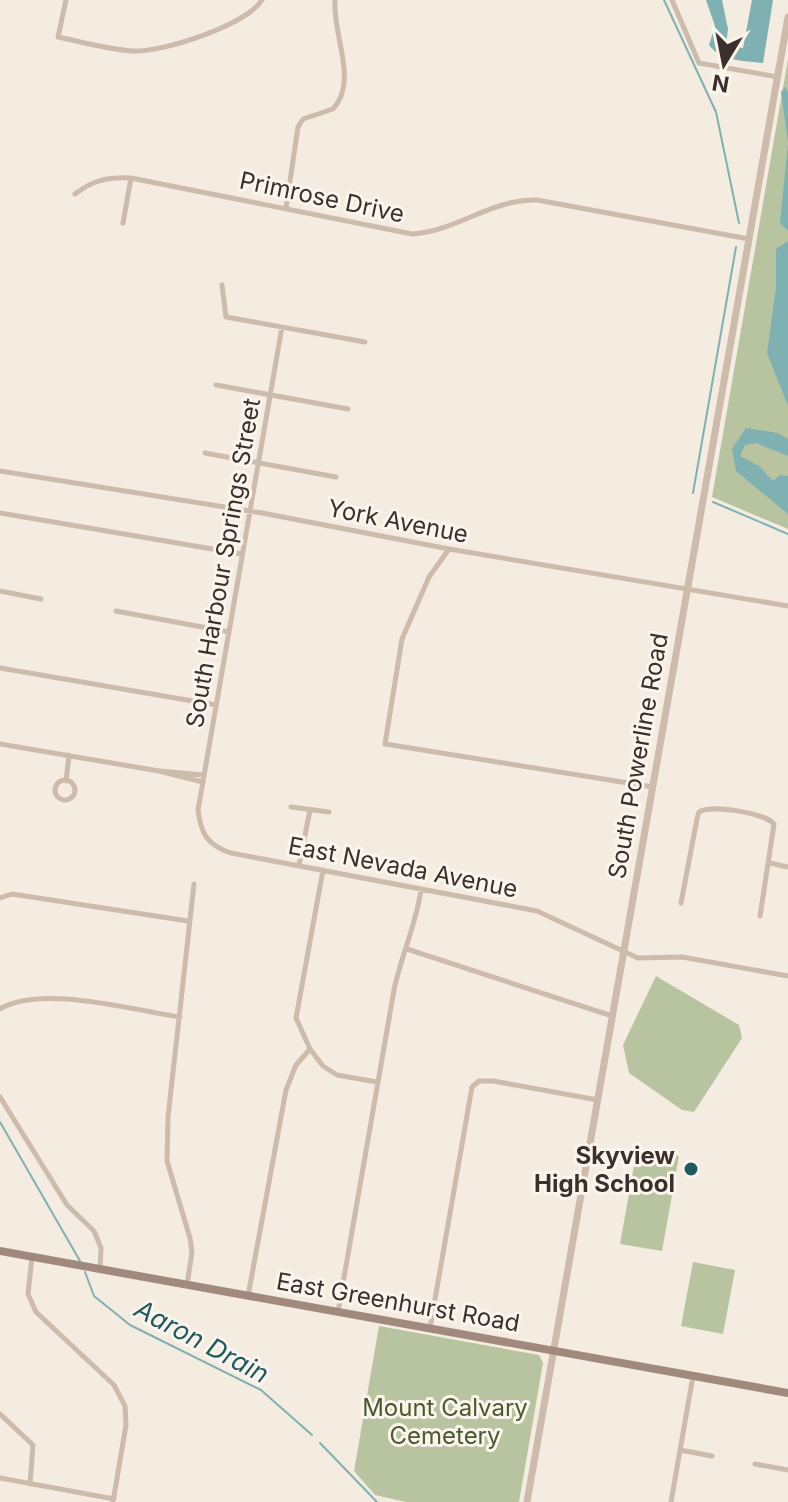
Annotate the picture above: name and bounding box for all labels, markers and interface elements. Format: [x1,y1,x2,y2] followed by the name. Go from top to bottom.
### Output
[684,24,764,104] north arrow
[710,69,731,98] text: N
[237,165,407,229] street label: Primrose Drive
[180,396,266,730] street label: South Harbour Springs Street
[325,493,471,549] street label: York Avenue
[602,631,674,881] street label: South Powerline Road
[286,831,520,903] street label: East Nevada Avenue
[534,1141,676,1198] place label: Skyview High School
[682,1160,700,1178] marker: Skyview High School
[274,1266,522,1338] street label: East Greenhurst Road
[129,1292,274,1389] water label: Aaron Drain
[362,1393,528,1450] park label: Mount Calvary Cemetery

